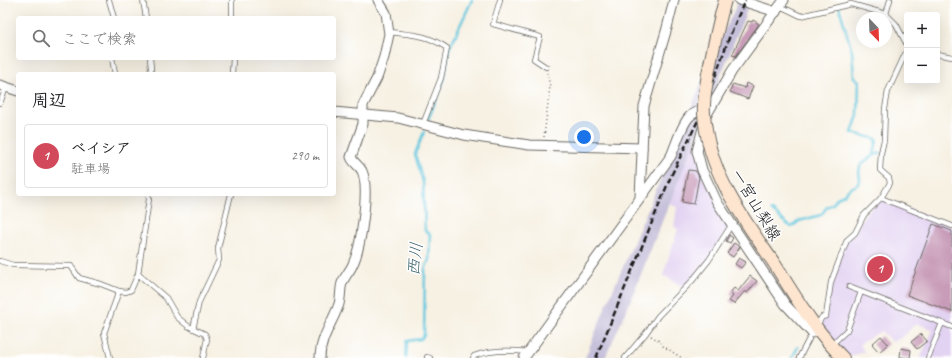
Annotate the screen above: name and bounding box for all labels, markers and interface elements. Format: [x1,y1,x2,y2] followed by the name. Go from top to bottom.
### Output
[856,12,892,48] north arrow
[904,12,940,84] map controls
[904,12,940,48] button: +
[16,16,336,60] search box
[30,27,52,49] icon: search
[62,30,137,49] text: ここで検索
[904,48,940,84] button: −
[32,90,66,111] text: 周辺
[574,127,594,147] your location
[71,139,131,158] text: ベイシア
[43,148,49,164] text: 1
[291,148,319,164] text: 290 m
[71,161,110,177] text: 駐車場
[727,166,785,244] street label: 一宮山梨線
[403,241,427,277] water label: 西川
[867,254,893,284] pin: 1

